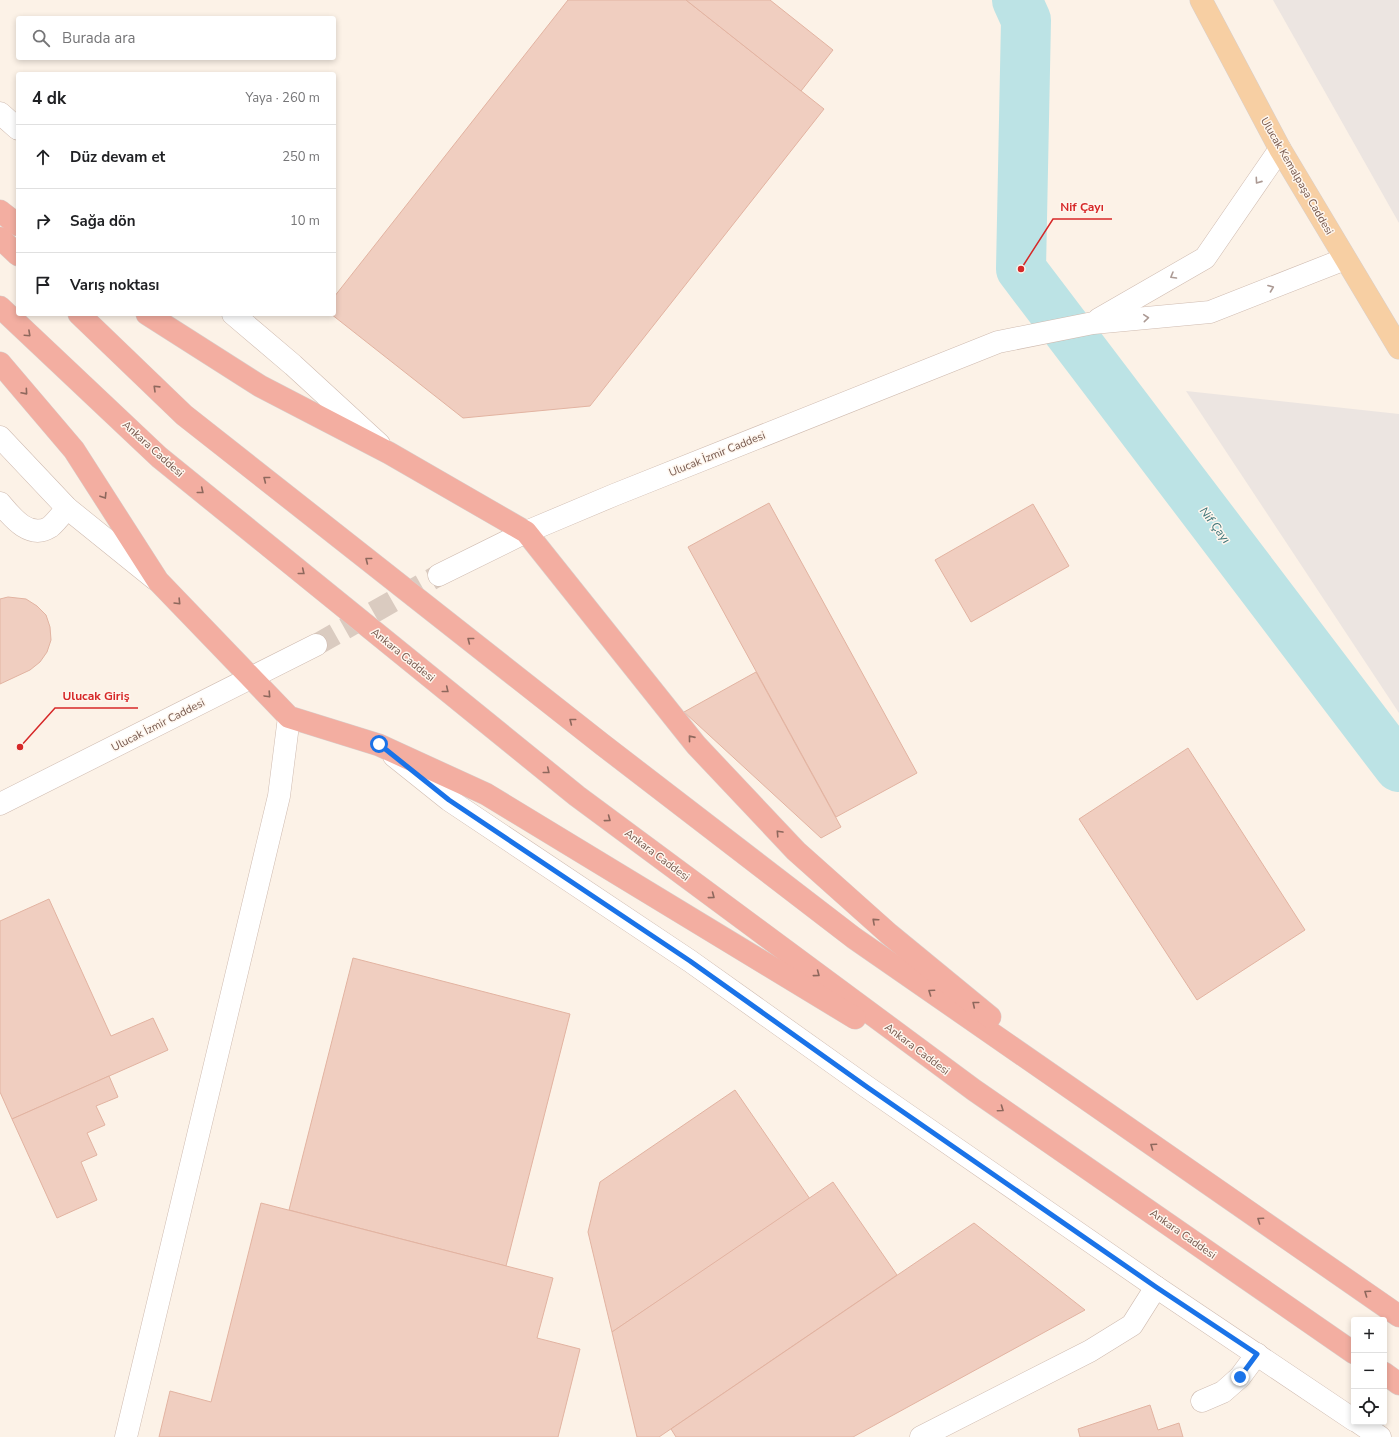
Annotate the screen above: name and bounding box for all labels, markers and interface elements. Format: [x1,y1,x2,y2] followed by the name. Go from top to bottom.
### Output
[16,16,336,60] search box
[30,27,52,49] icon: search
[62,28,136,48] text: Burada ara
[32,87,66,110] text: 4 dk
[245,89,320,107] text: Yaya · 260 m
[1257,114,1337,238] street label: Ulucak Kemalpaşa Caddesi
[32,146,54,168] icon: ahead
[70,147,165,167] text: Düz devam et
[282,148,320,166] text: 250 m
[1255,177,1263,184] one-way arrow
[1053,195,1112,219] callout: Nif Çayı
[1060,199,1104,215] text: Nif Çayı
[32,210,54,232] icon: right
[70,211,135,231] text: Sağa dön
[290,212,320,230] text: 10 m
[1170,272,1177,279] one-way arrow
[32,274,54,296] icon: arrive
[70,275,159,295] text: Varış noktası
[1268,285,1275,293] one-way arrow
[1143,314,1149,323] one-way arrow
[24,329,31,336] one-way arrow
[153,385,161,393] one-way arrow
[21,387,28,395] one-way arrow
[119,417,187,481] street label: Ankara Caddesi
[667,428,767,480] street label: Ulucak İzmir Caddesi
[263,477,270,484] one-way arrow
[196,486,203,493] one-way arrow
[99,492,106,499] one-way arrow
[1196,503,1234,547] water label: Nif Çayı
[365,558,372,565] one-way arrow
[297,568,304,575] one-way arrow
[173,597,181,605] one-way arrow
[368,625,438,685] street label: Ankara Caddesi
[467,638,474,645] one-way arrow
[55,684,138,708] callout: Ulucak Giriş
[442,685,449,692] one-way arrow
[62,688,130,704] text: Ulucak Giriş
[263,690,271,698] one-way arrow
[109,695,207,755] street label: Ulucak İzmir Caddesi
[570,719,577,726] one-way arrow
[370,735,388,753] route start
[688,735,695,743] one-way arrow
[542,767,550,774] one-way arrow
[604,814,611,821] one-way arrow
[621,826,693,884] street label: Ankara Caddesi
[776,830,784,838] one-way arrow
[708,892,715,899] one-way arrow
[872,918,880,926] one-way arrow
[812,969,819,976] one-way arrow
[928,989,935,997] one-way arrow
[972,1002,979,1009] one-way arrow
[881,1020,953,1078] street label: Ankara Caddesi
[996,1104,1003,1111] one-way arrow
[1150,1143,1157,1151] one-way arrow
[1147,1206,1219,1262] street label: Ankara Caddesi
[1257,1217,1264,1225] one-way arrow
[1364,1290,1371,1298] one-way arrow
[1351,1317,1387,1425] map controls
[1351,1317,1387,1353] button: +
[1351,1353,1387,1389] button: −
[1231,1368,1249,1386] route end
[1351,1389,1387,1425] button: locate

